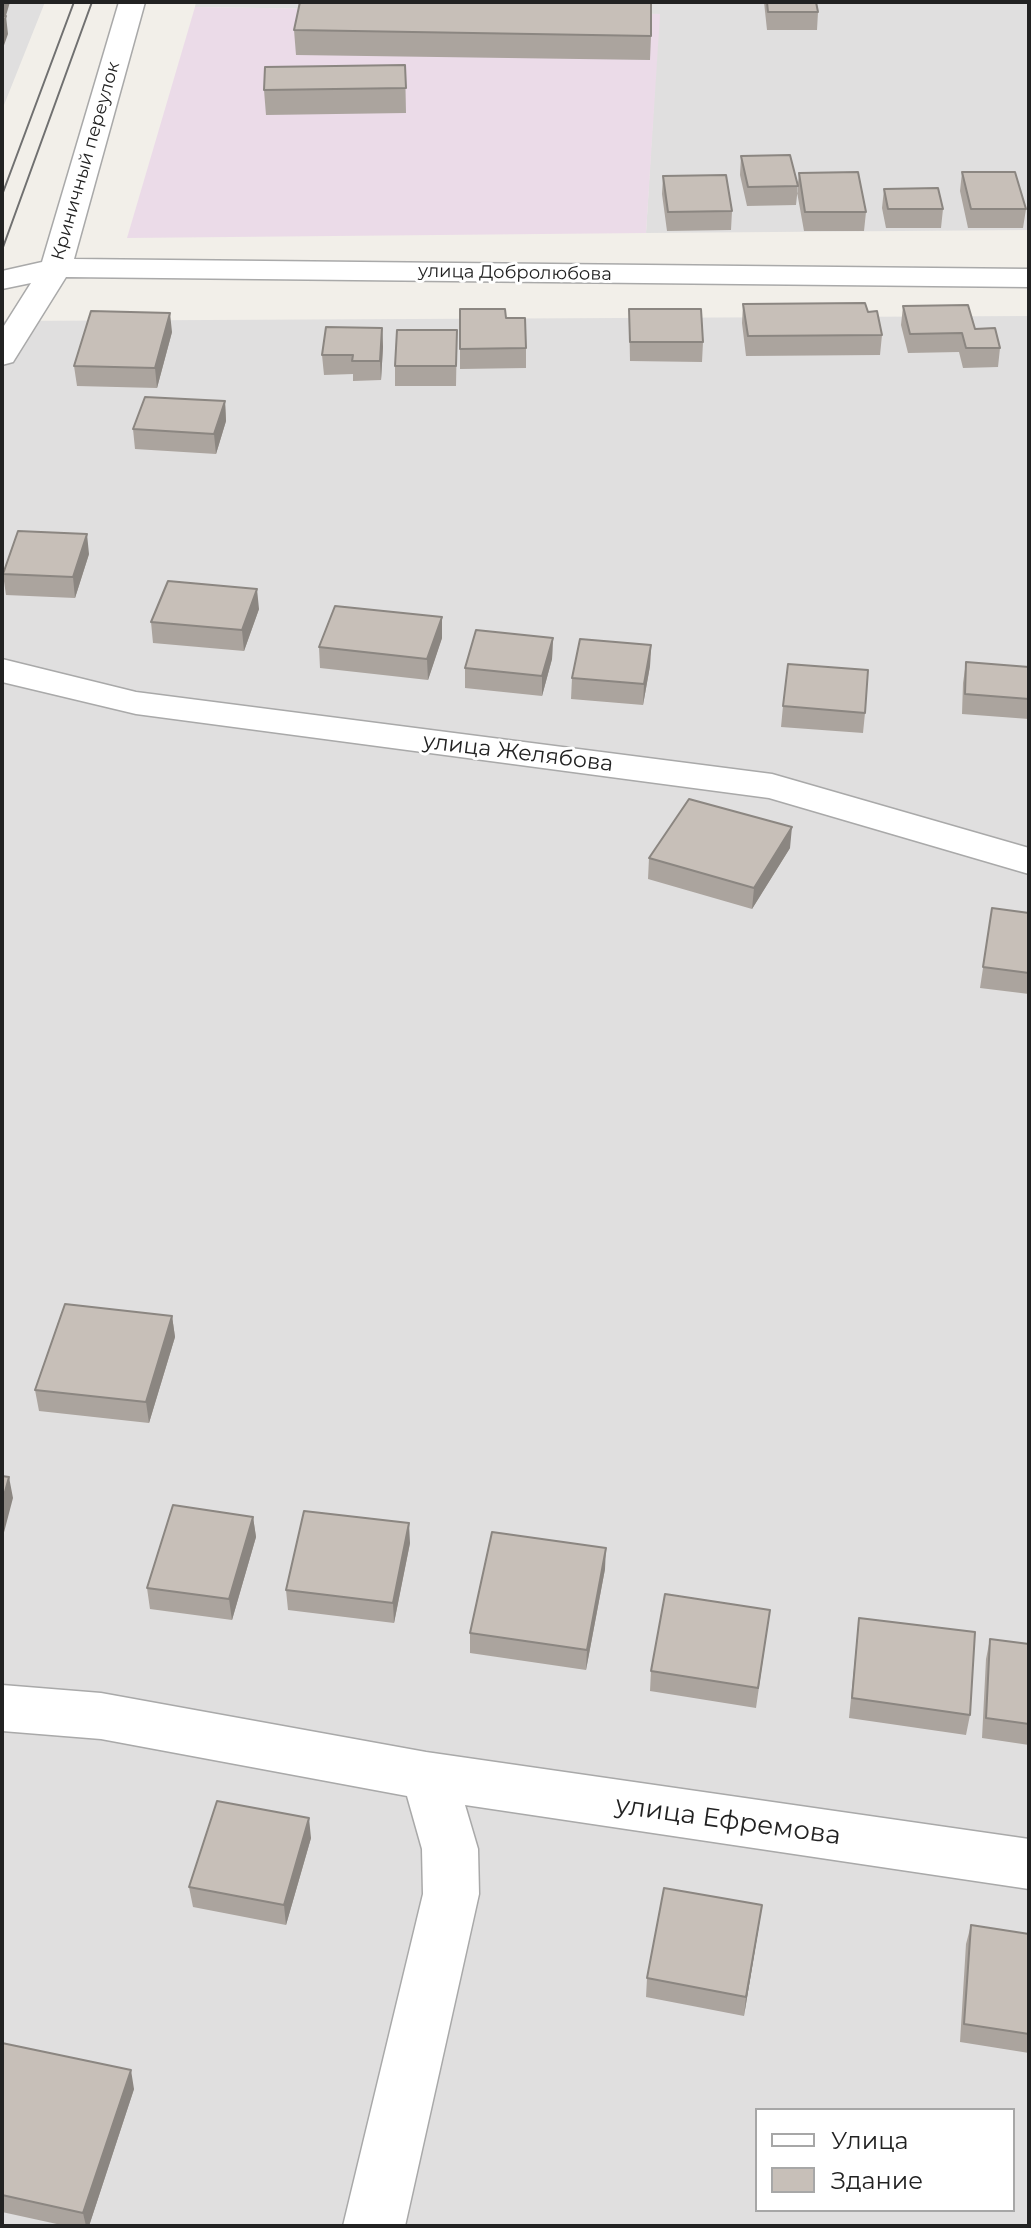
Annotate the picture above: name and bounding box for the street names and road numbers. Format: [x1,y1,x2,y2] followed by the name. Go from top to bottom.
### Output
[47,59,125,263] street label: Криничный переулок
[418,261,612,285] street label: улица Добролюбова
[421,728,615,778] street label: улица Желябова
[613,1790,843,1852] street label: улица Ефремова

